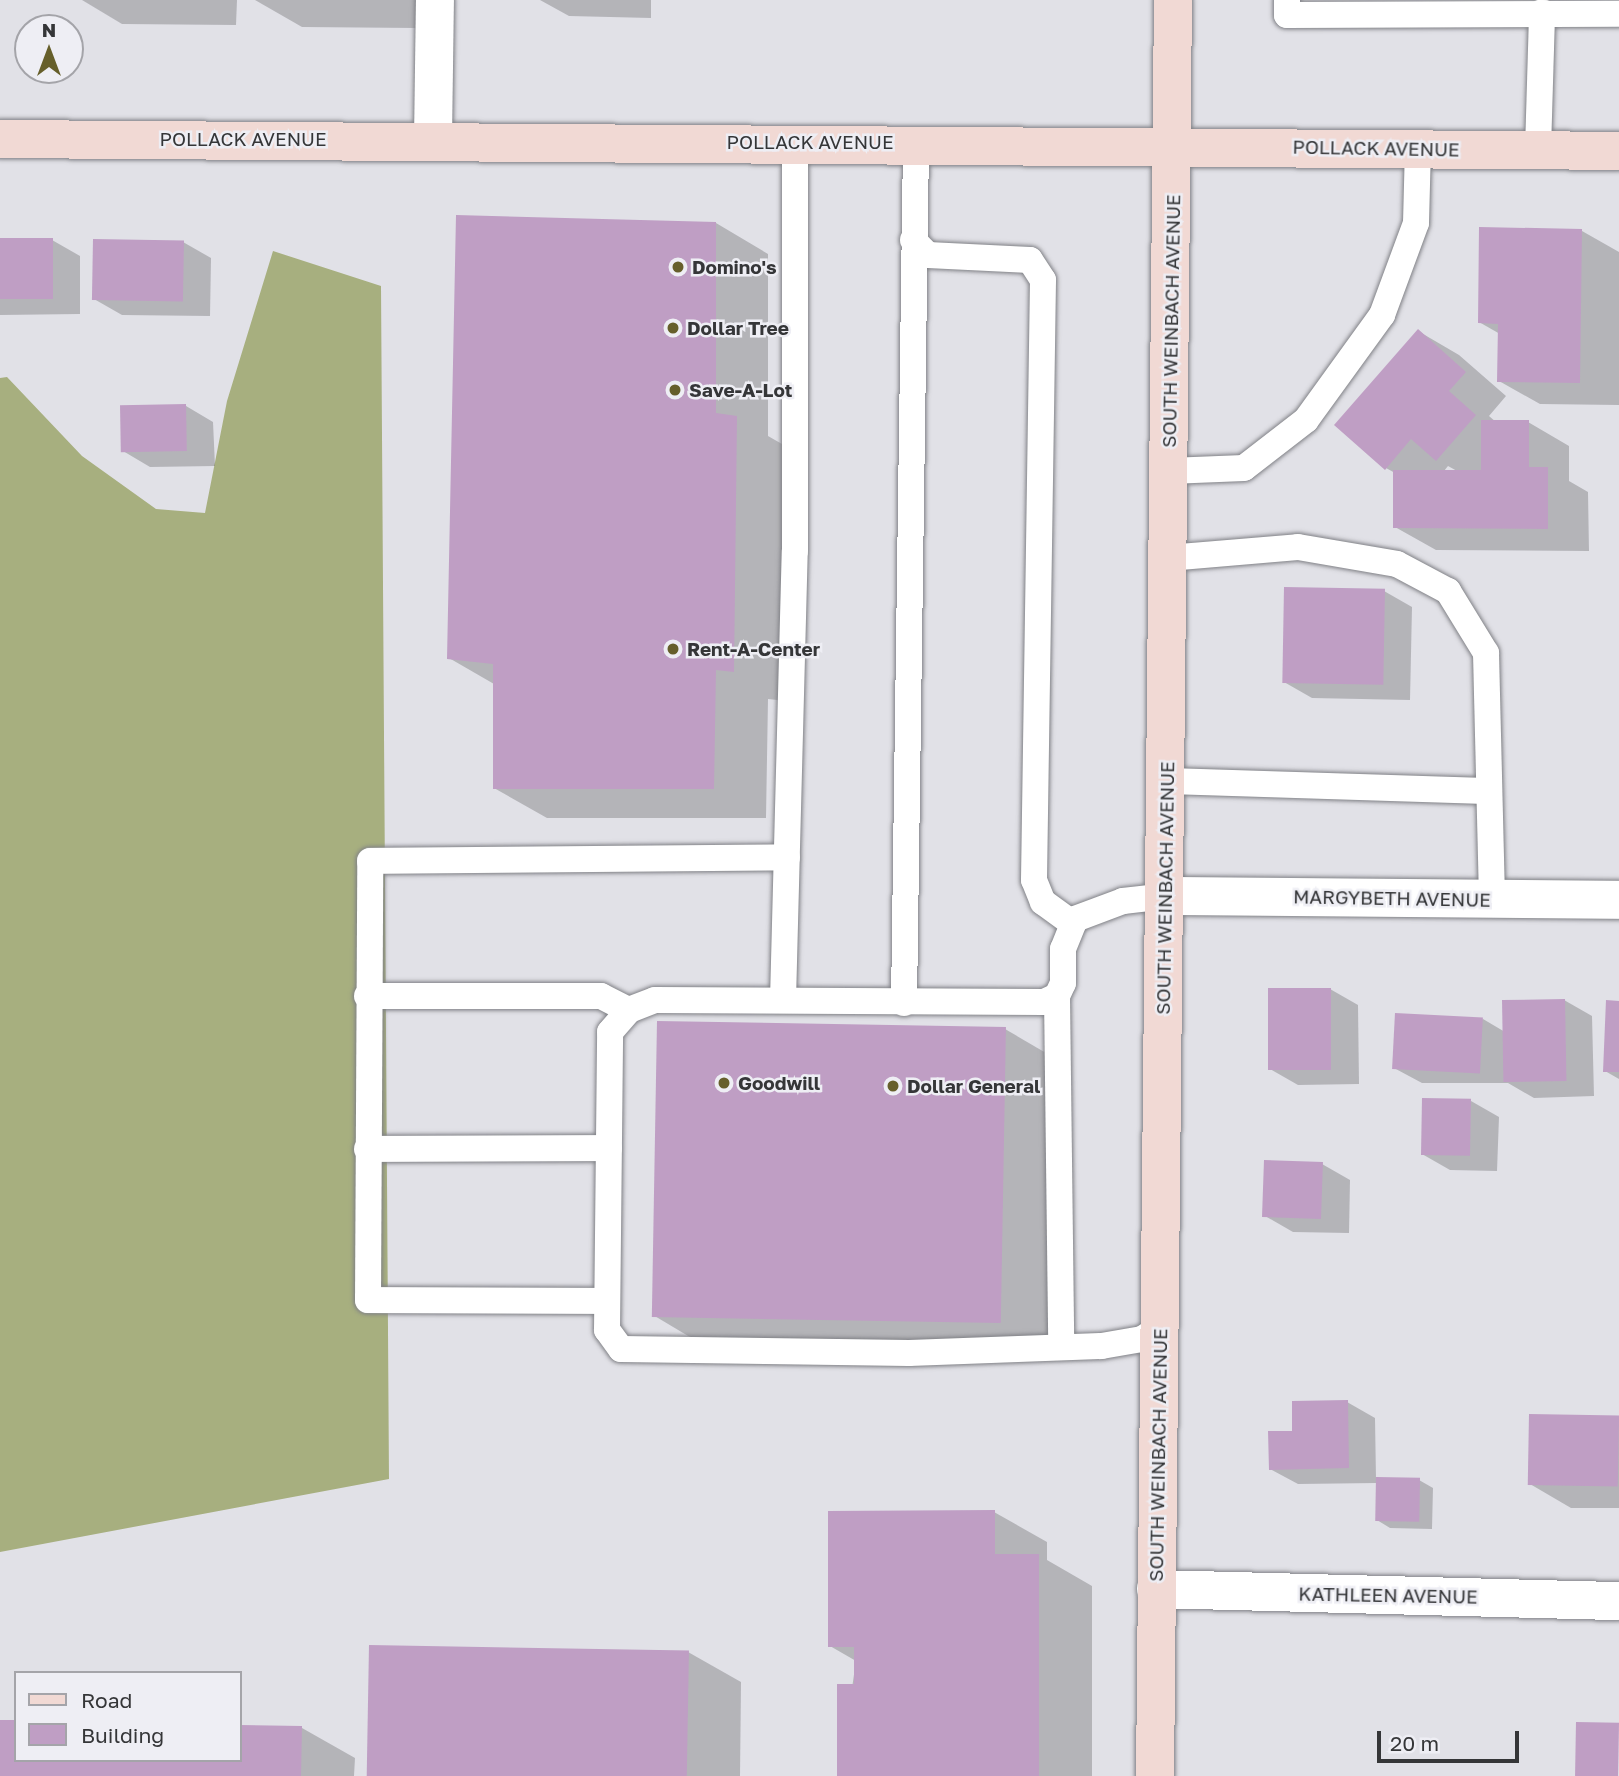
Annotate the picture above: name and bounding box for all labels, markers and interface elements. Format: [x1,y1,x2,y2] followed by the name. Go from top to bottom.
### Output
[14,14,84,84] north arrow
[42,18,56,41] text: N
[159,128,327,150] street label: POLLACK AVENUE
[726,131,894,153] street label: POLLACK AVENUE
[1292,135,1460,161] street label: POLLACK AVENUE
[1157,194,1185,448] street label: SOUTH WEINBACH AVENUE
[692,256,777,278] place label: Domino's
[670,259,686,275] marker: Domino's
[687,317,789,339] place label: Dollar Tree
[665,320,681,336] marker: Dollar Tree
[689,379,792,401] place label: Save-A-Lot
[667,382,683,398] marker: Save-A-Lot
[687,638,820,660] place label: Rent-A-Center
[665,641,681,657] marker: Rent-A-Center
[1151,761,1179,1015] street label: SOUTH WEINBACH AVENUE
[1293,885,1491,911] street label: MARGYBETH AVENUE
[738,1072,820,1094] place label: Goodwill
[716,1075,732,1091] marker: Goodwill
[907,1075,1040,1097] place label: Dollar General
[885,1078,901,1094] marker: Dollar General
[1144,1328,1172,1582] street label: SOUTH WEINBACH AVENUE
[1298,1582,1478,1608] street label: KATHLEEN AVENUE
[14,1671,242,1762] legend
[81,1687,132,1713] text: Road
[1381,1716,1523,1760] scale bar
[81,1722,164,1748] text: Building
[1390,1730,1439,1756] text: 20 m

